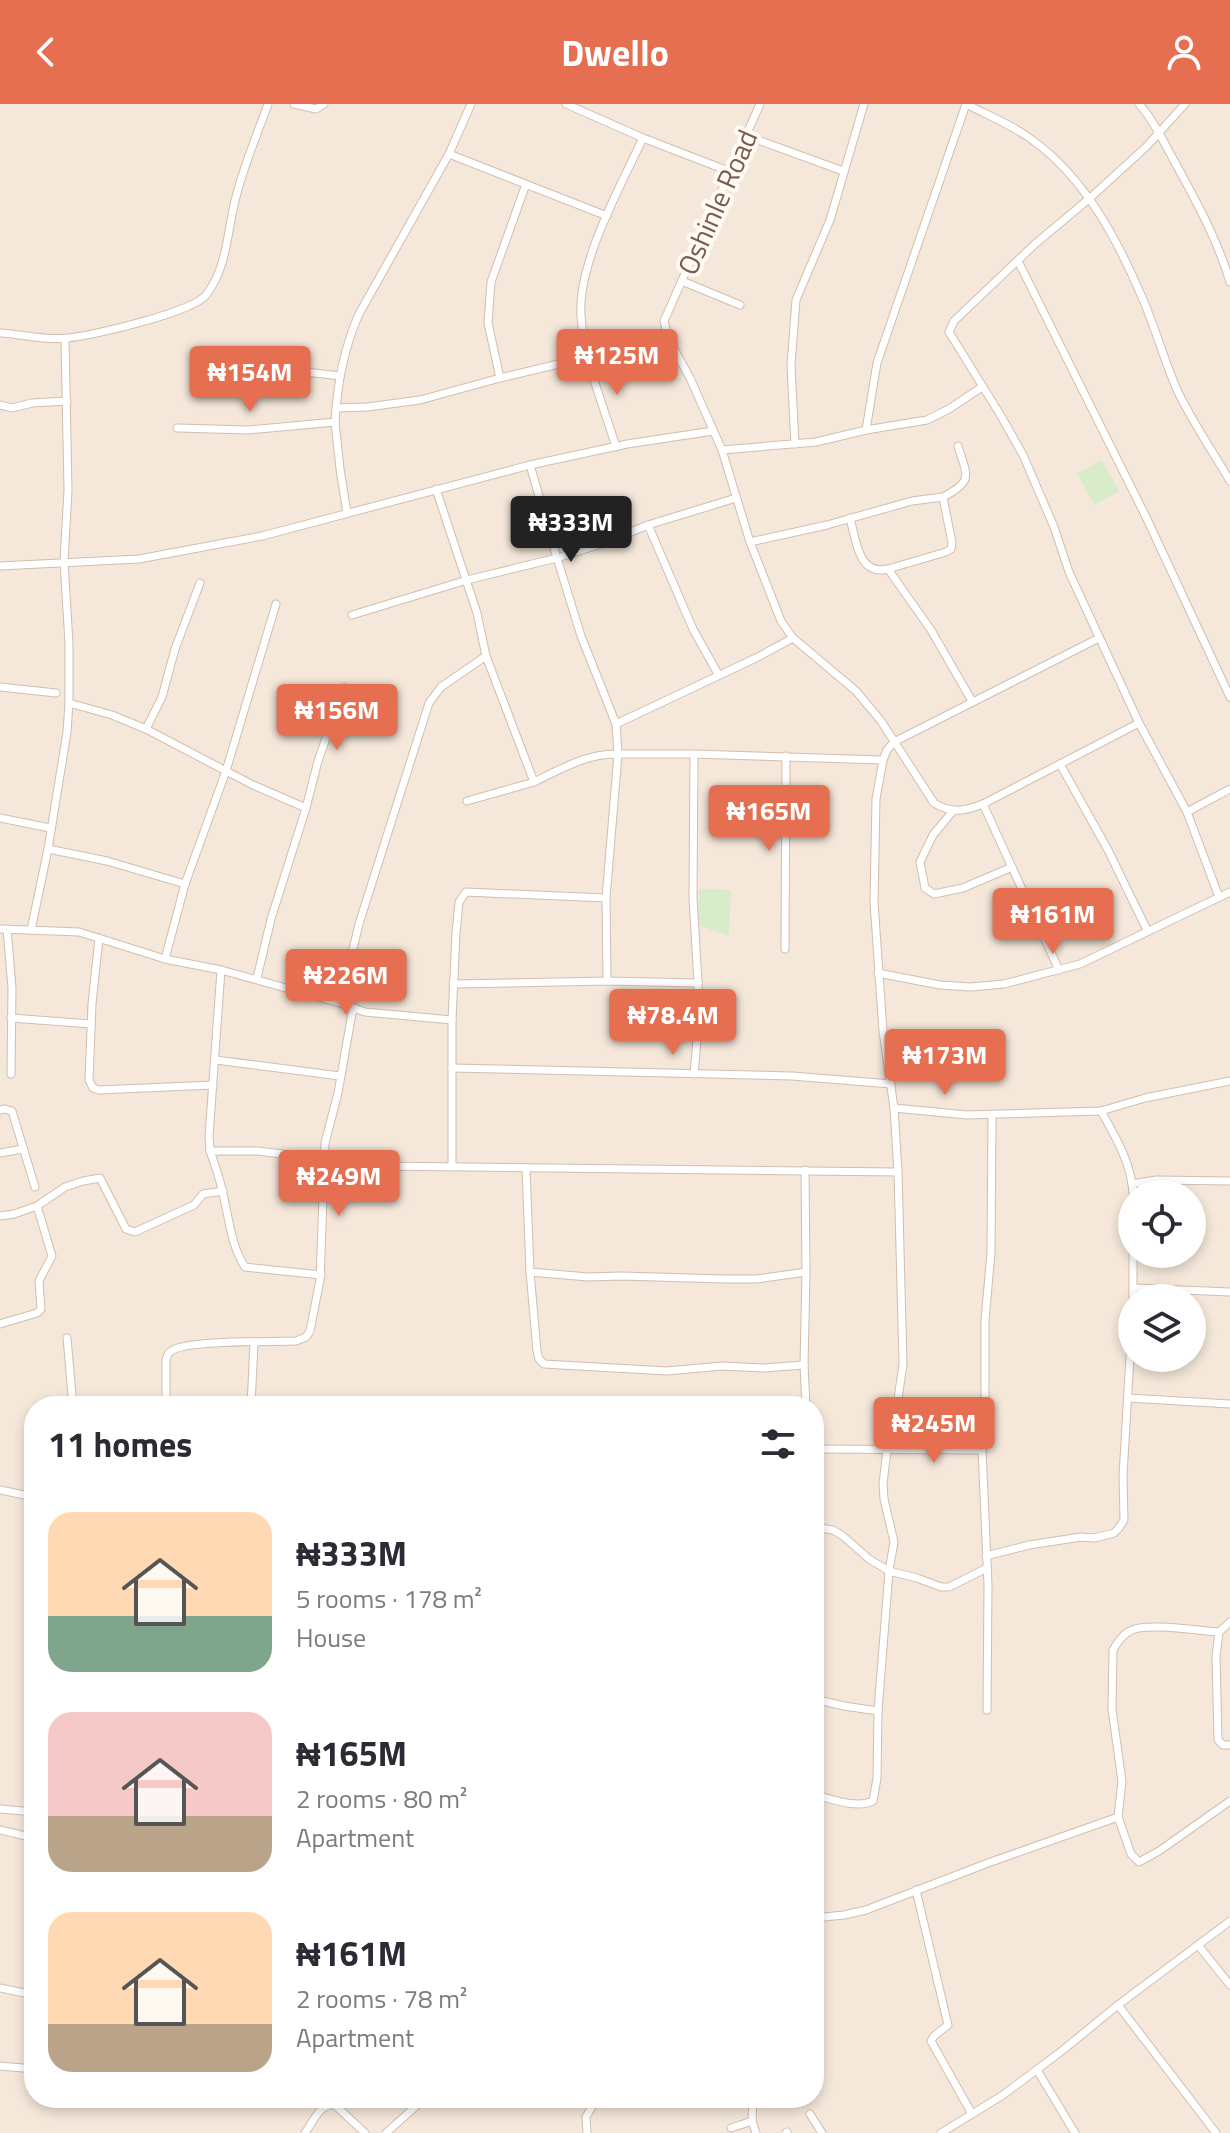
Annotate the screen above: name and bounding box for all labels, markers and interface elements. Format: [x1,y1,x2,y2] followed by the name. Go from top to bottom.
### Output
[561,25,669,80] text: Dwello
[24,30,68,74] icon: back
[1162,30,1206,74] icon: person
[666,122,768,282] street label: Oshinle Road
[561,329,673,397] pin: ₦125M
[575,335,659,374] text: ₦125M
[194,346,306,414] pin: ₦154M
[208,352,292,391] text: ₦154M
[515,496,627,564] pin: ₦333M
[529,502,613,541] text: ₦333M
[281,684,393,752] pin: ₦156M
[295,690,379,729] text: ₦156M
[713,785,825,853] pin: ₦165M
[727,791,811,830] text: ₦165M
[997,888,1109,956] pin: ₦161M
[1011,894,1095,933] text: ₦161M
[290,949,402,1017] pin: ₦226M
[304,955,388,994] text: ₦226M
[608,989,738,1057] pin: ₦78.4M
[627,995,719,1034] text: ₦78.4M
[889,1029,1001,1097] pin: ₦173M
[903,1035,987,1074] text: ₦173M
[283,1150,395,1218] pin: ₦249M
[297,1156,381,1195] text: ₦249M
[1118,1180,1206,1372] map controls
[1118,1180,1206,1268] button: locate
[1118,1284,1206,1372] button: layers
[878,1397,990,1465] pin: ₦245M
[892,1403,976,1442] text: ₦245M
[48,1418,192,1470] text: 11 homes
[756,1422,800,1466] icon: filters
[296,1527,407,1579] text: ₦333M
[112,1544,208,1640] icon: home
[296,1579,482,1618] text: 5 rooms · 178 m²
[296,1618,366,1657] text: House
[296,1727,407,1779] text: ₦165M
[112,1744,208,1840] icon: home
[296,1779,467,1818] text: 2 rooms · 80 m²
[296,1818,414,1857] text: Apartment
[296,1927,407,1979] text: ₦161M
[112,1944,208,2040] icon: home
[296,1979,467,2018] text: 2 rooms · 78 m²
[296,2018,414,2057] text: Apartment

